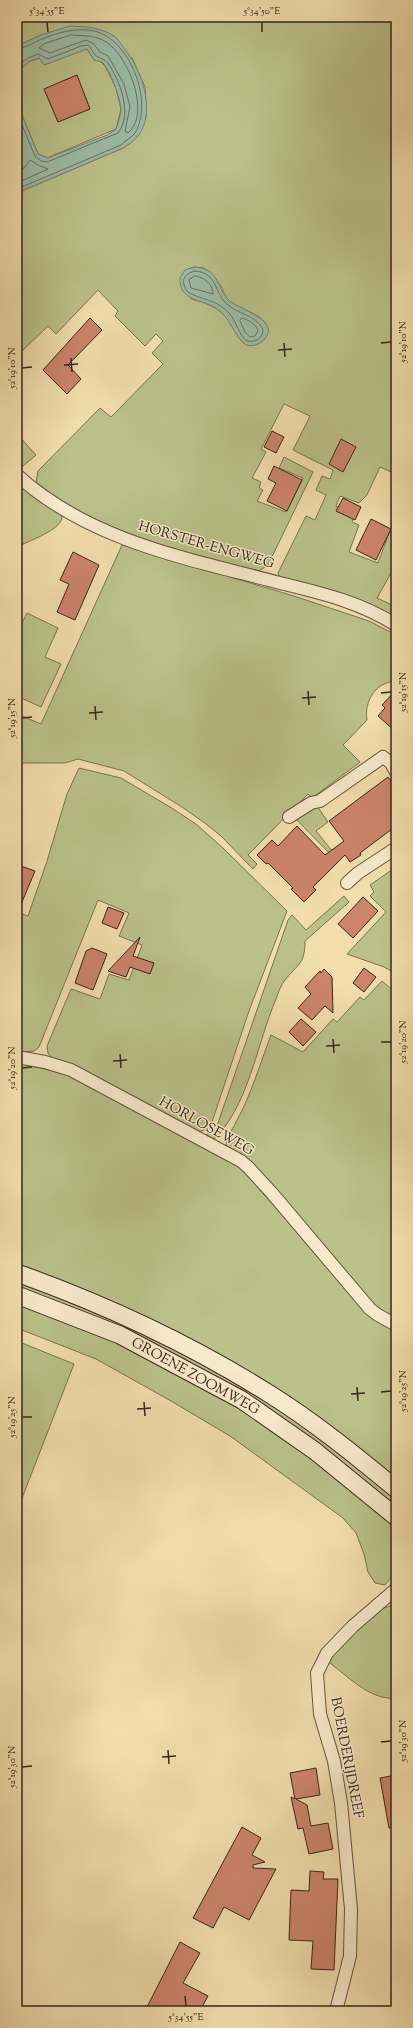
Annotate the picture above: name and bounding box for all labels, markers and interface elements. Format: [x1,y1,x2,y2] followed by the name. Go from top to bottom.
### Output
[29,4,64,19] text: 5°34'55"E
[243,4,280,19] text: 5°34'50"E
[396,321,411,364] text: 52°19'10"N
[5,347,20,390] text: 52°19'10"N
[136,517,277,575] street label: HORSTER-ENGWEG
[396,672,411,713] text: 52°19'15"N
[5,698,20,739] text: 52°19'15"N
[396,1021,411,1064] text: 52°19'20"N
[5,1047,20,1090] text: 52°19'20"N
[155,1093,258,1162] street label: HORLOSEWEG
[127,1333,263,1421] street label: GROENE ZOOMWEG
[396,1370,411,1413] text: 52°19'25"N
[5,1396,20,1439] text: 52°19'25"N
[324,1696,368,1821] street label: BOERDERIJDREEF
[396,1720,411,1763] text: 52°19'30"N
[5,1746,20,1789] text: 52°19'30"N
[168,2010,203,2025] text: 5°34'55"E

